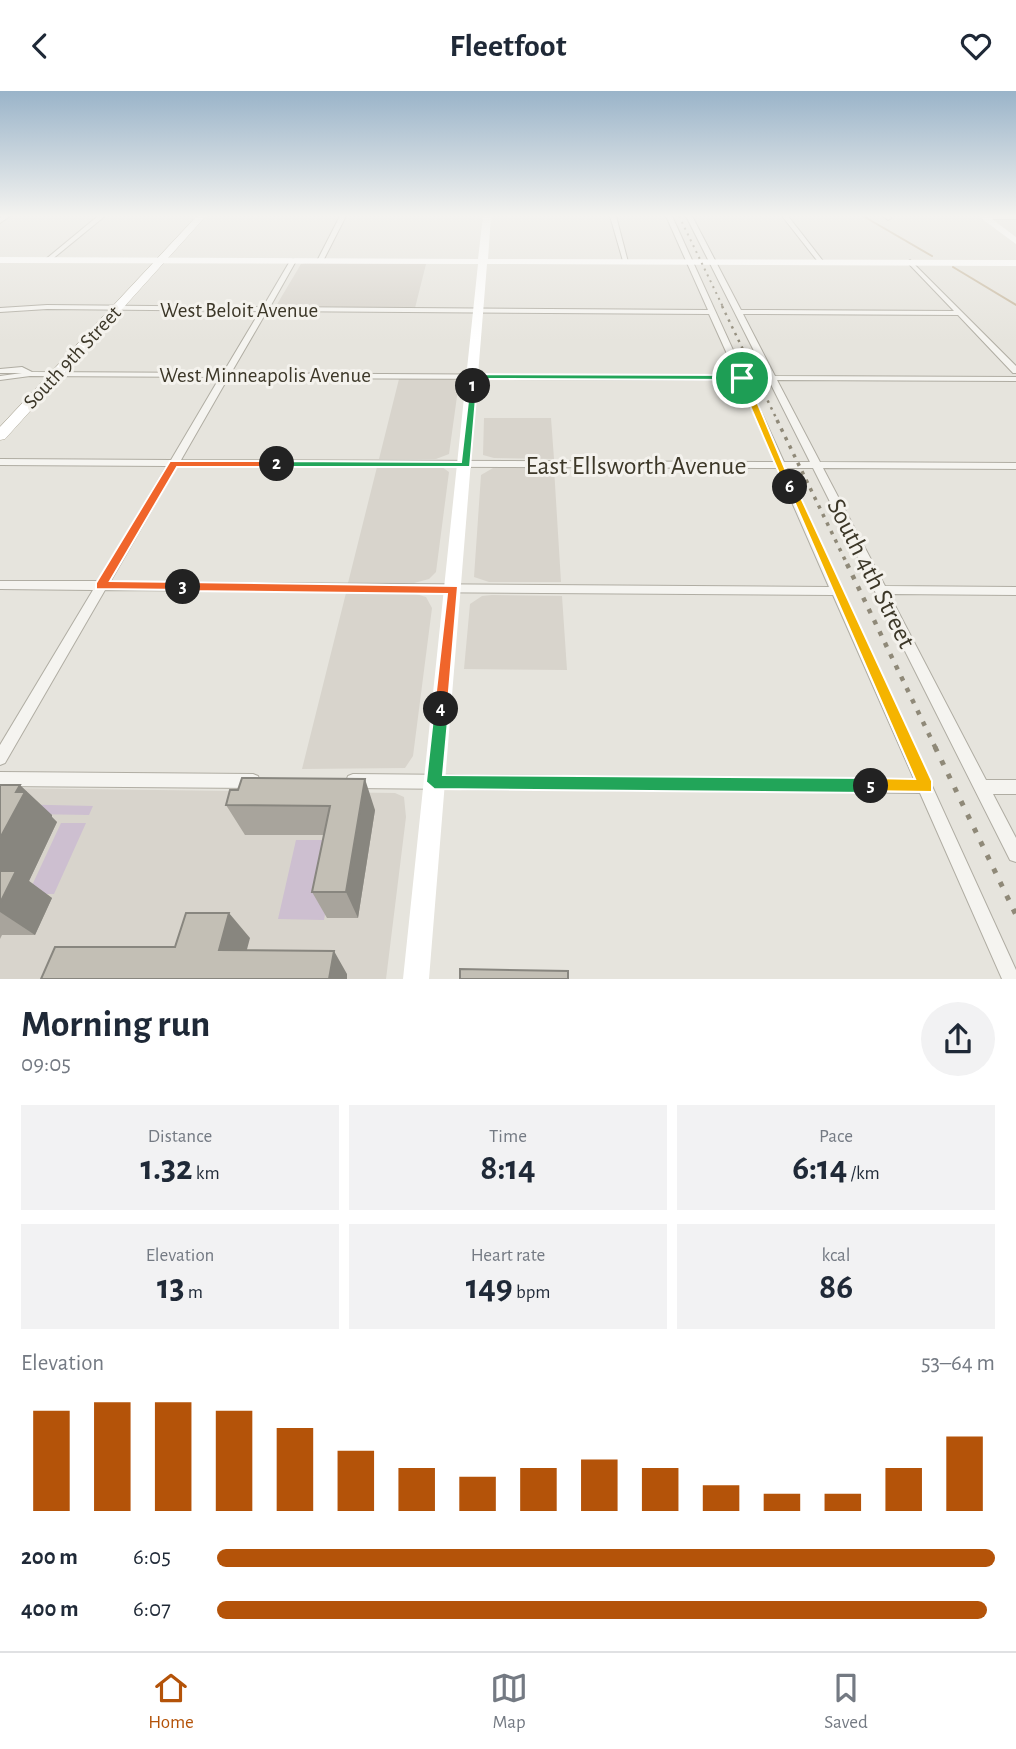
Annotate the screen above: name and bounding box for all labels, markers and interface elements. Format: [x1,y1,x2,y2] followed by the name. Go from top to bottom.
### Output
[21,27,59,65] icon: back
[957,27,995,65] icon: heart
[450,30,566,62] text: Fleetfoot
[160,300,318,321] street label: West Beloit Avenue
[20,302,125,413] street label: South 9th Street
[712,348,772,408] pin
[723,359,761,397] icon: arrive
[159,365,371,386] street label: West Minneapolis Avenue
[456,369,490,403] pin: 1
[469,376,476,395] text: 1
[260,447,294,481] pin: 2
[525,453,747,479] street label: East Ellsworth Avenue
[272,454,281,473] text: 2
[772,469,808,505] pin: 6
[785,477,794,496] text: 6
[822,495,920,652] street label: South 4th Street
[166,569,200,605] pin: 3
[178,577,187,596] text: 3
[424,691,458,727] pin: 4
[436,699,445,718] text: 4
[854,769,888,803] pin: 5
[866,776,875,795] text: 5
[921,1002,995,1076] button: share
[21,1006,210,1044] text: Morning run
[21,1053,71,1076] text: 09:05
[148,1127,212,1146] text: Distance
[489,1127,527,1146] text: Time
[819,1127,853,1146] text: Pace
[140,1151,193,1186] text: 1.32
[480,1151,536,1186] text: 8:14
[792,1151,847,1186] text: 6:14
[193,1164,220,1183] text: km
[847,1164,880,1183] text: /km
[146,1246,214,1265] text: Elevation
[471,1246,545,1265] text: Heart rate
[822,1246,850,1265] text: kcal
[157,1270,185,1305] text: 13
[466,1270,513,1305] text: 149
[819,1270,853,1305] text: 86
[185,1283,203,1302] text: m
[513,1283,550,1302] text: bpm
[21,1352,104,1375] text: Elevation
[921,1352,995,1375] text: 53–64 m
[21,1546,78,1569] text: 200 m
[133,1546,171,1569] text: 6:05
[21,1598,79,1621] text: 400 m
[133,1598,171,1621] text: 6:07
[148,1669,194,1734] tab: Home
[490,1669,528,1734] tab: Map
[824,1669,868,1734] tab: Saved

